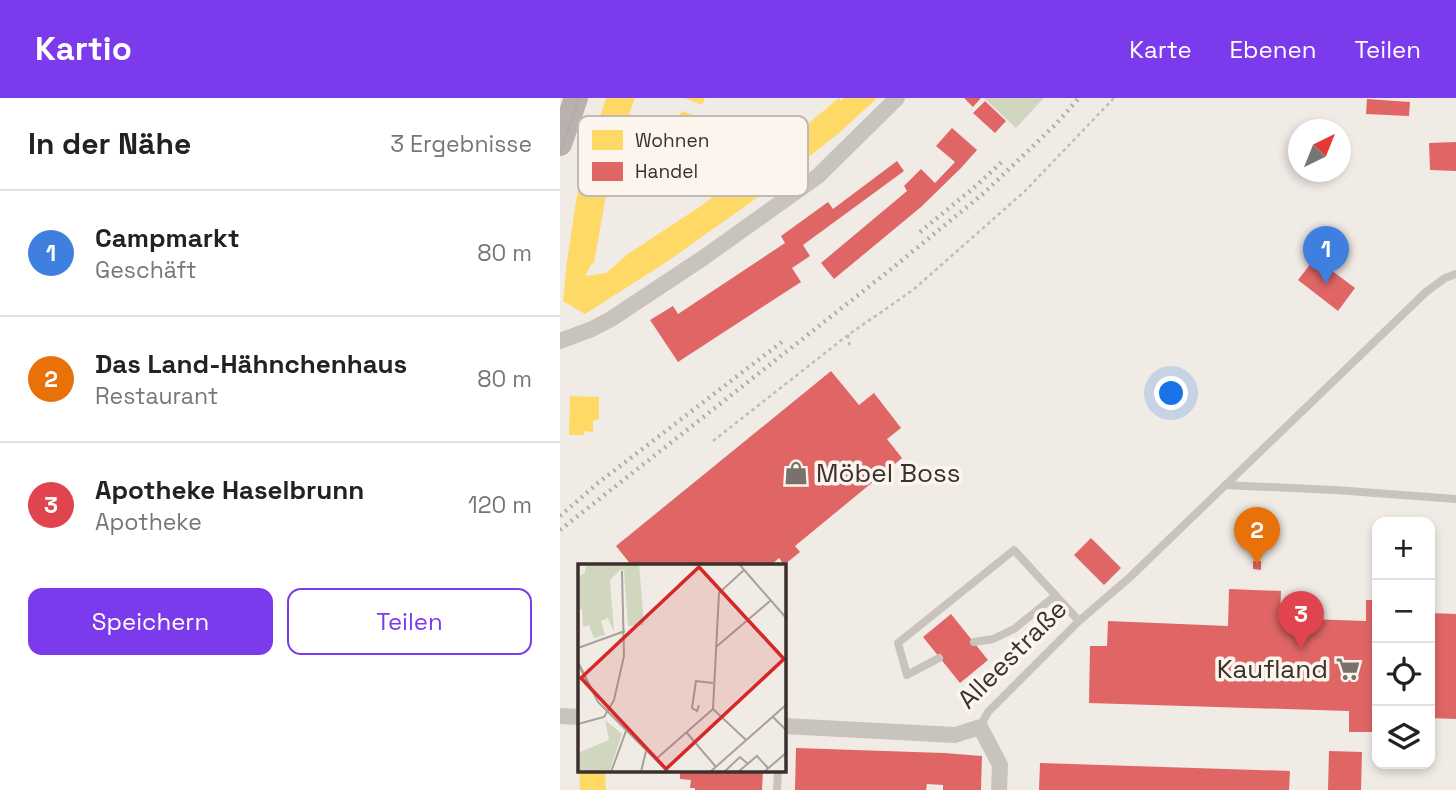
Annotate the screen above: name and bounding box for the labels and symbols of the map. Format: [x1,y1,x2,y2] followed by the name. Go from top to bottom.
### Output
[578,116,808,196] legend
[1288,119,1351,182] north arrow
[635,128,709,153] text: Wohnen
[635,159,698,184] text: Handel
[1303,226,1349,284] pin: 1
[1154,376,1188,410] your location
[816,456,960,490] place label: Möbel Boss
[782,459,810,487] shop icon: Möbel Boss
[1234,507,1280,565] pin: 2
[578,564,786,772] inset map
[1278,591,1324,649] pin: 3
[950,592,1074,716] street label: Alleestraße
[1217,652,1328,686] place label: Kaufland
[1334,655,1362,683] supermarket icon: Kaufland

